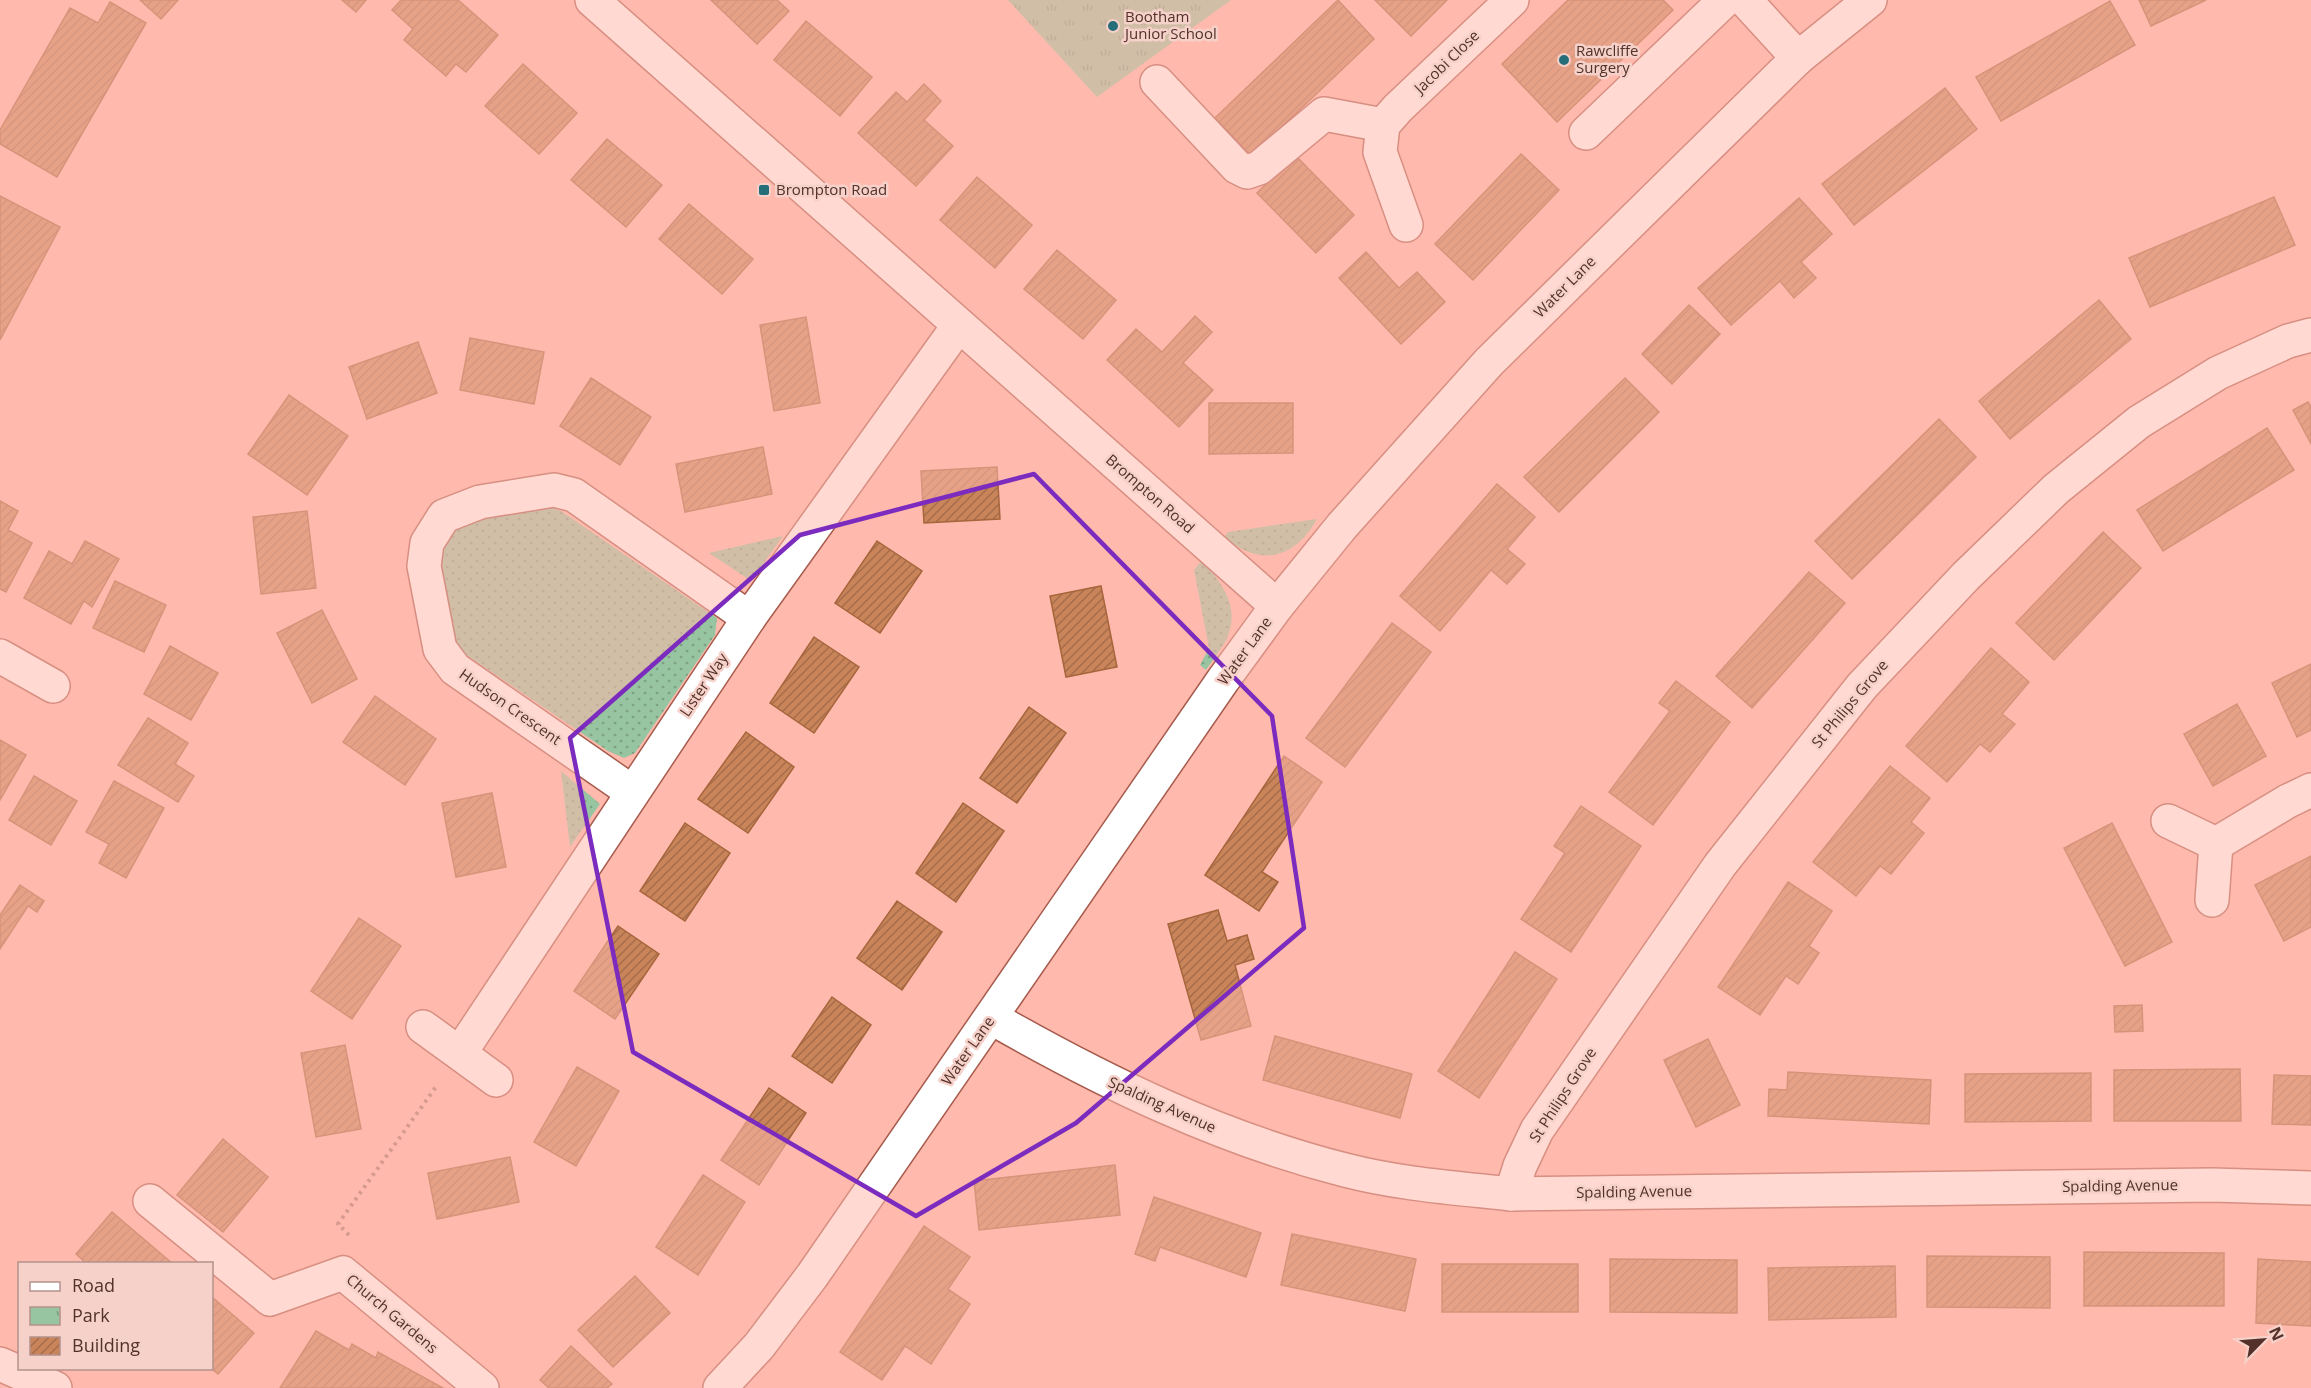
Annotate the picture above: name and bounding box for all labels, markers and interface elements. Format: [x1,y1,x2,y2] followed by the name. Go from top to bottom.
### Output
[1123,6,1217,43] place label: Bootham Junior School
[1106,19,1120,33] marker: Bootham Junior School
[1408,25,1483,99] street label: Jacobi Close
[1576,40,1639,77] place label: Rawcliffe Surgery
[1557,53,1571,67] marker: Rawcliffe Surgery
[776,179,887,199] place label: Brompton Road
[757,183,771,197] marker: Brompton Road
[1529,251,1600,322] street label: Water Lane
[1102,449,1199,537] street label: Brompton Road
[1213,612,1276,689] street label: Water Lane
[675,648,732,720] street label: Lister Way
[1806,655,1892,752] street label: St Philips Grove
[456,664,565,749] street label: Hudson Crescent
[936,1012,998,1089] street label: Water Lane
[1524,1043,1600,1146] street label: St Philips Grove
[1105,1071,1219,1137] street label: Spalding Avenue
[2062,1174,2178,1196] street label: Spalding Avenue
[1576,1180,1692,1202] street label: Spalding Avenue
[18,1262,213,1370] legend
[343,1269,443,1357] street label: Church Gardens
[72,1273,115,1297] text: Road
[72,1303,110,1327] text: Park
[2233,1310,2293,1370] north arrow
[2264,1323,2289,1344] text: N
[72,1333,140,1357] text: Building

